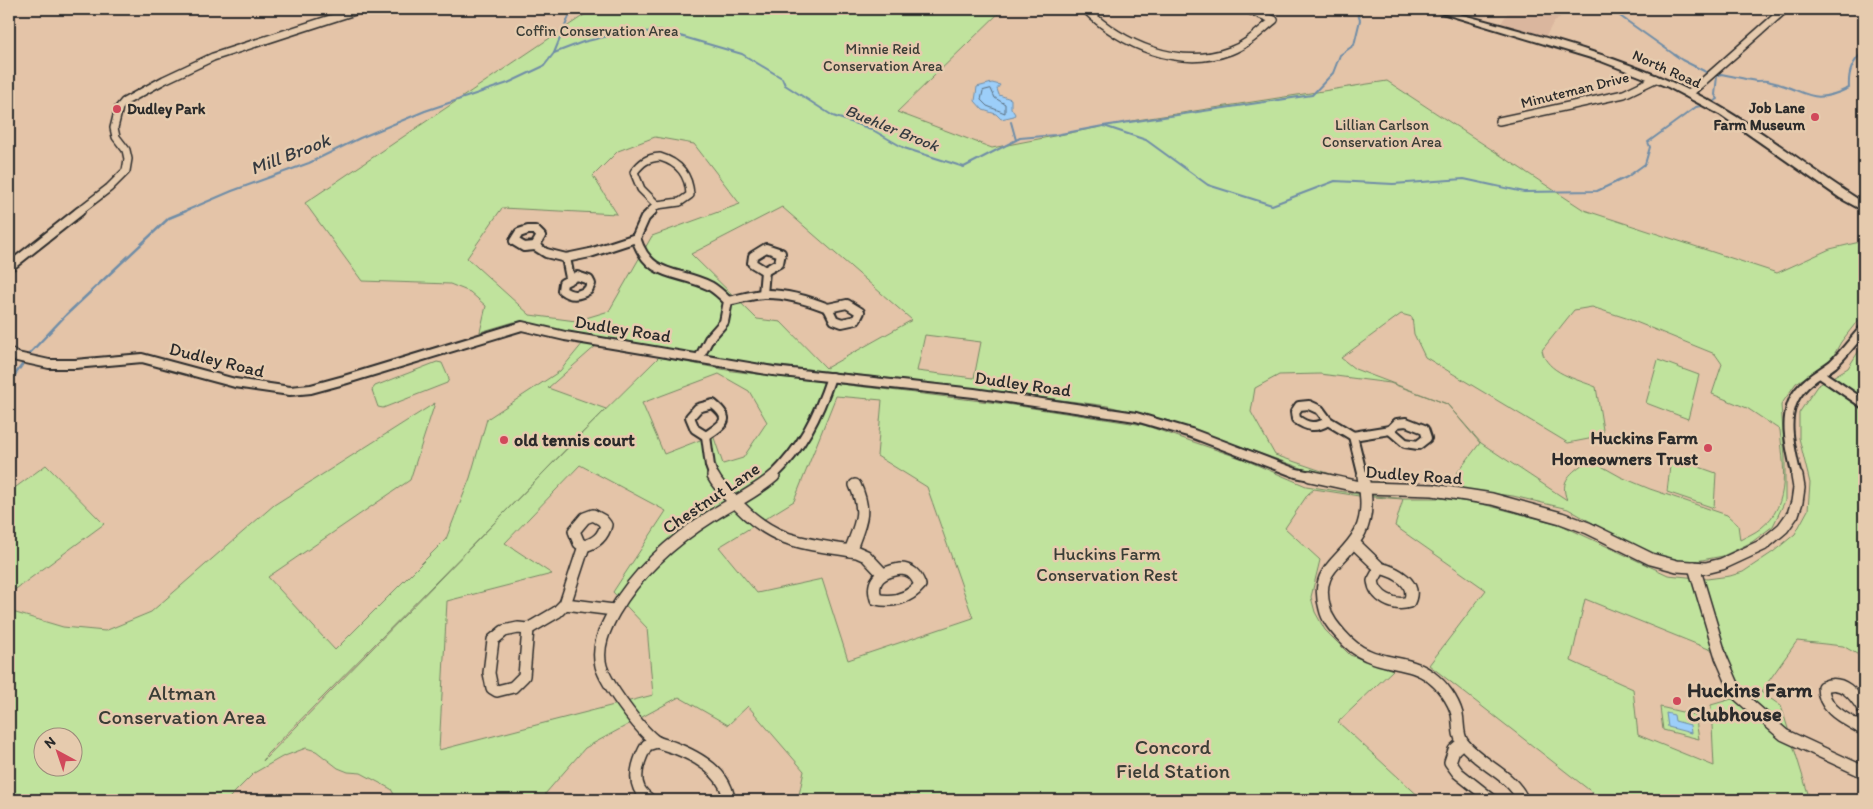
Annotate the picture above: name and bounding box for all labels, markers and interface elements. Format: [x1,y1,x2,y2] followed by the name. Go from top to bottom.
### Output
[516,22,679,40] park label: Coffin Conservation Area
[823,40,943,75] park label: Minnie Reid Conservation Area
[1630,46,1705,93] street label: North Road
[1519,68,1631,112] street label: Minuteman Drive
[1713,99,1805,134] place label: Job Lane Farm Museum
[127,100,206,119] place label: Dudley Park
[843,101,942,156] water label: Buehler Brook
[111,103,123,115] marker: Dudley Park
[1809,111,1821,123] marker: Job Lane Farm Museum
[1322,116,1442,151] park label: Lillian Carlson Conservation Area
[247,128,334,180] water label: Mill Brook
[573,311,673,347] street label: Dudley Road
[167,338,267,382] street label: Dudley Road
[973,366,1073,402] street label: Dudley Road
[1551,427,1699,470] place label: Huckins Farm Homeowners Trust
[514,429,635,451] place label: old tennis court
[498,434,510,446] marker: old tennis court
[1702,442,1714,454] marker: Huckins Farm Homeowners Trust
[658,457,764,539] street label: Chestnut Lane
[1365,461,1463,489] street label: Dudley Road
[1036,543,1178,586] park label: Huckins Farm Conservation Rest
[1687,677,1813,726] place label: Huckins Farm Clubhouse
[98,680,266,729] park label: Altman Conservation Area
[1671,695,1683,707] marker: Huckins Farm Clubhouse
[32,726,82,776] north arrow
[41,733,59,752] text: N
[1116,734,1230,783] park label: Concord Field Station

